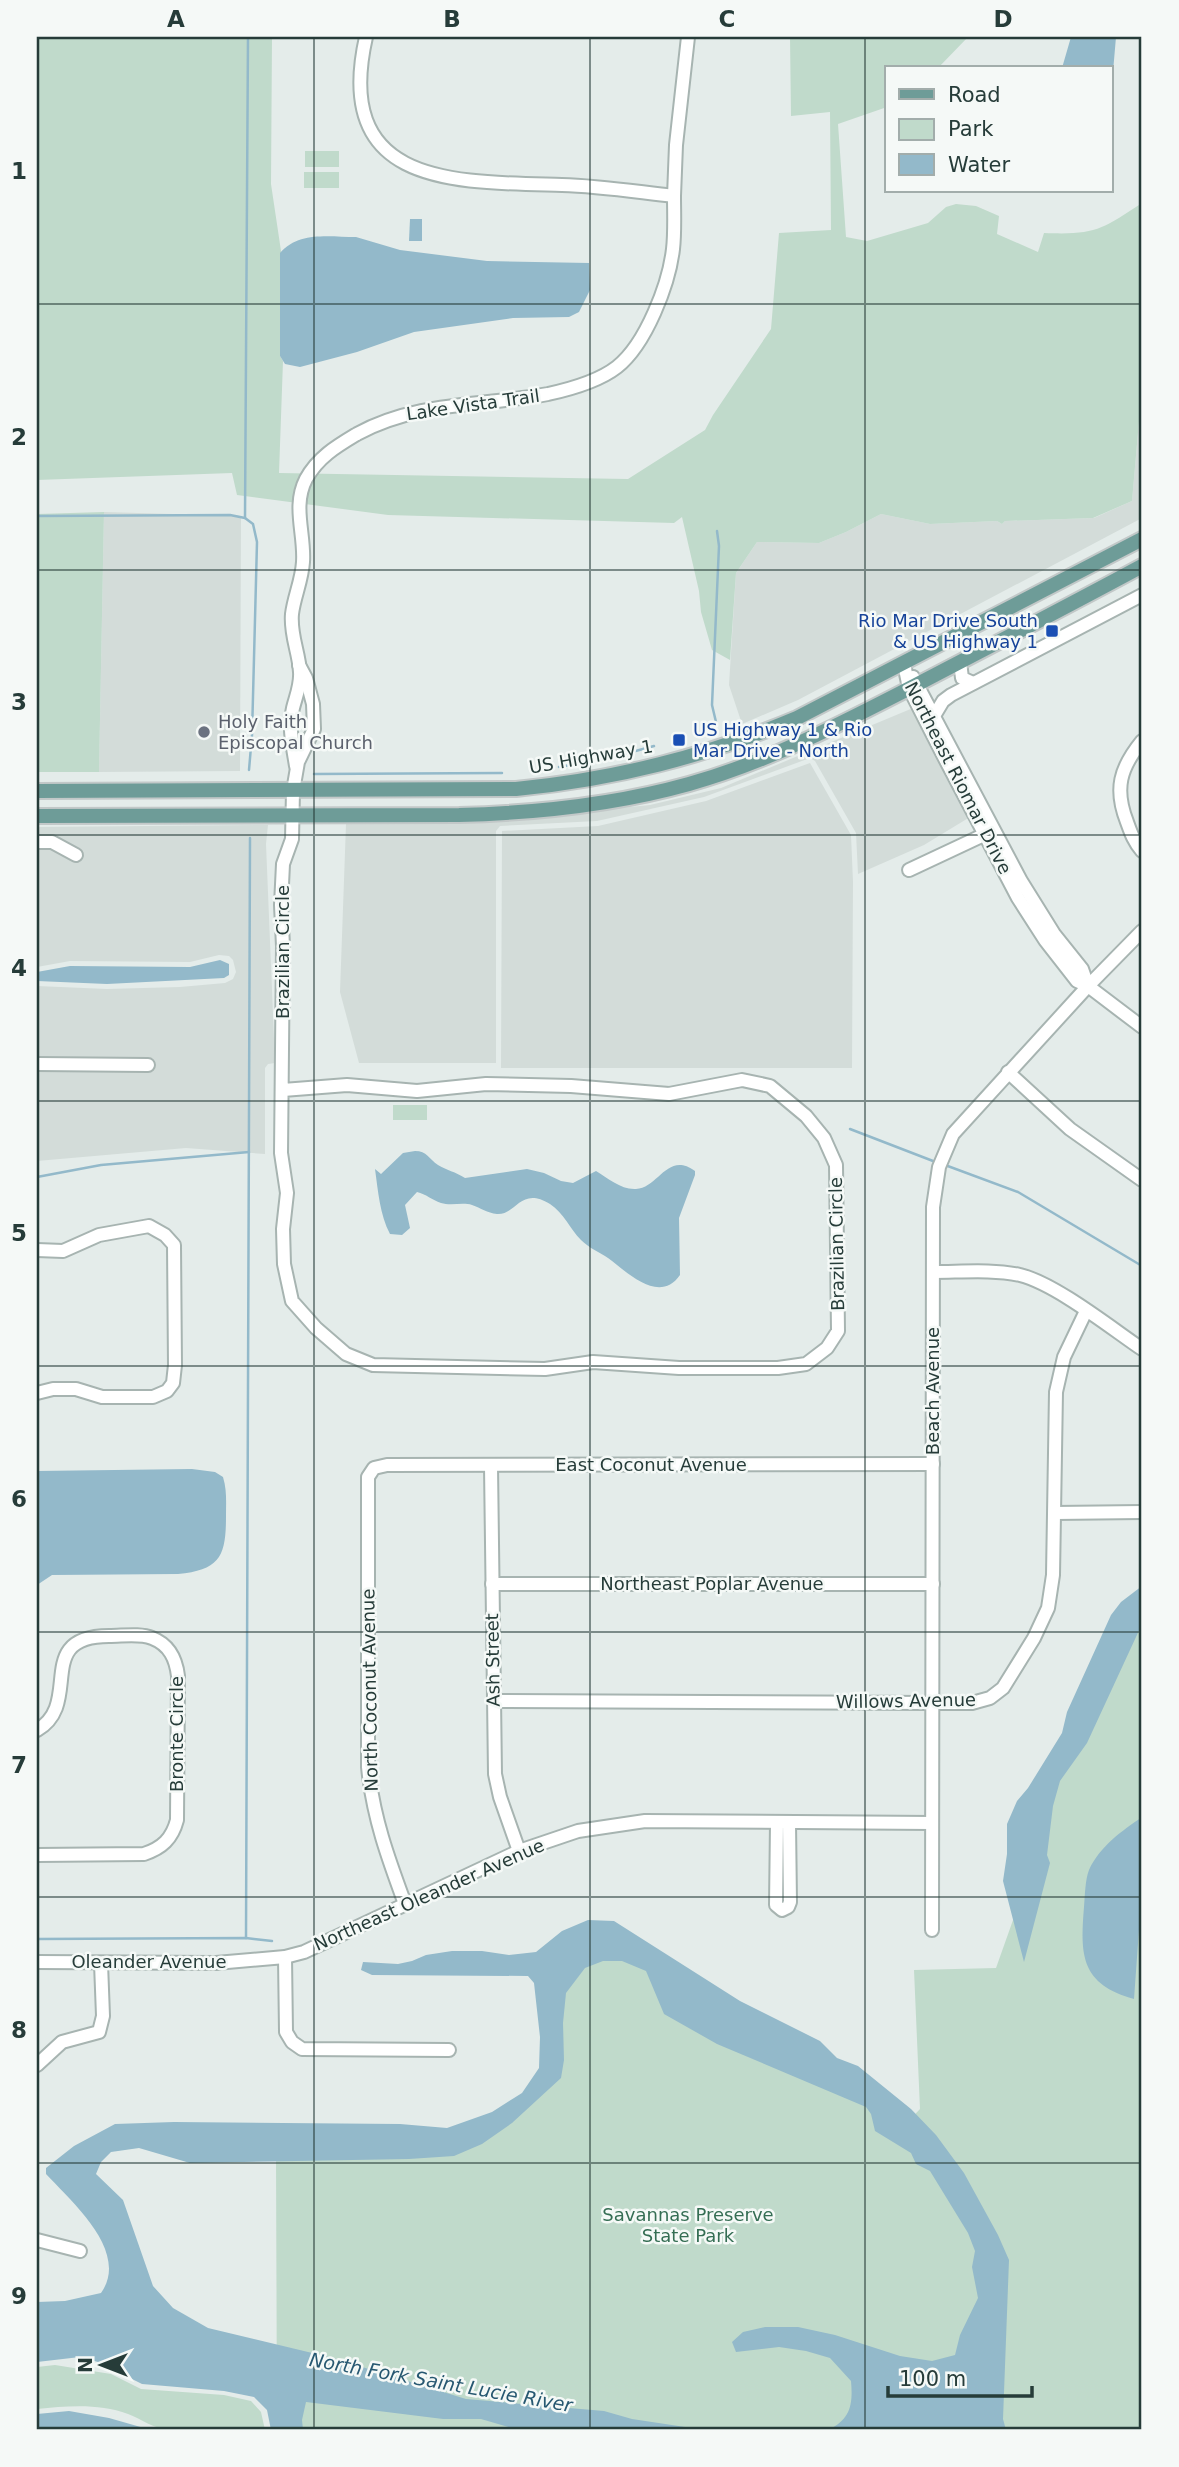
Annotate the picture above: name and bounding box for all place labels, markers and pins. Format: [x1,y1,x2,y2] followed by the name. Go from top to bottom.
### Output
[858,610,1038,652] place label: Rio Mar Drive South & US Highway 1
[1044,623,1060,639] marker: Rio Mar Drive South & US Highway 1
[218,711,373,753] place label: Holy Faith Episcopal Church
[693,719,872,761] place label: US Highway 1 & Rio Mar Drive - North
[196,724,212,740] marker: Holy Faith Episcopal Church
[671,732,687,748] marker: US Highway 1 & Rio Mar Drive - North

